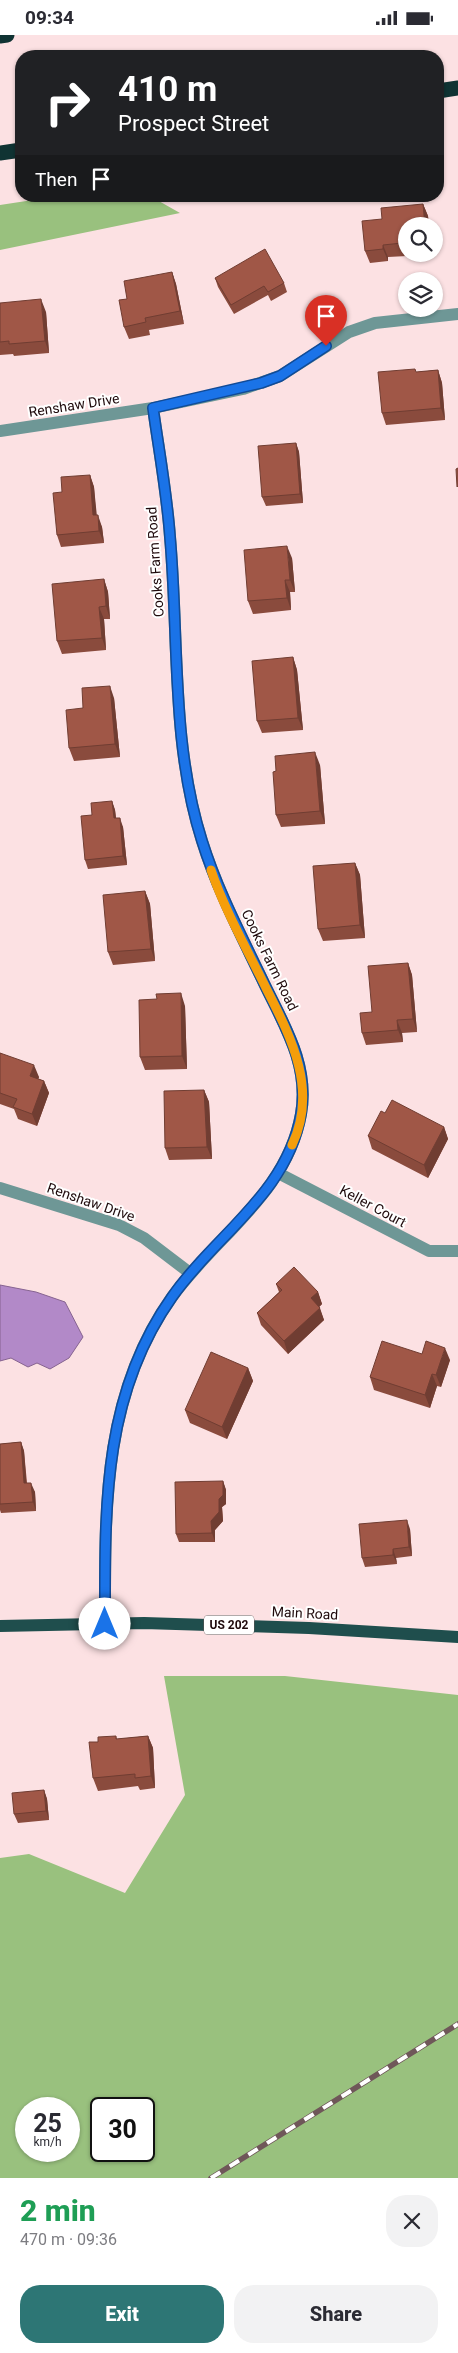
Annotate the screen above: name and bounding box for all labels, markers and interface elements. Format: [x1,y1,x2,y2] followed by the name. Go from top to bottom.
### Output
[25,6,74,29] text: 09:34
[118,69,217,110] text: 410 m
[35,70,100,135] icon: right
[118,111,269,136] text: Prospect Street
[87,165,115,193] icon: arrive
[35,168,77,191] text: Then
[398,217,443,317] map controls
[398,217,443,262] button: search
[398,272,443,317] button: layers
[305,295,347,346] pin
[312,302,340,330] icon: arrive
[27,390,121,420] street label: Renshaw Drive
[143,506,167,618] street label: Cooks Farm Road
[239,907,301,1013] street label: Cooks Farm Road
[45,1179,137,1225] street label: Renshaw Drive
[337,1182,409,1230] street label: Keller Court
[78,1597,130,1649] position arrow
[271,1603,339,1623] street label: Main Road
[204,1615,254,1635] road number: US 202
[90,2097,155,2162] speed limit sign: 30
[33,2109,62,2138] text: 25
[33,2135,62,2149] text: km/h
[20,2193,96,2228] text: 2 min
[386,2195,438,2247] button: close
[20,2230,117,2249] text: 470 m · 09:36
[20,2285,224,2343] button: Exit
[234,2285,438,2343] button: Share

